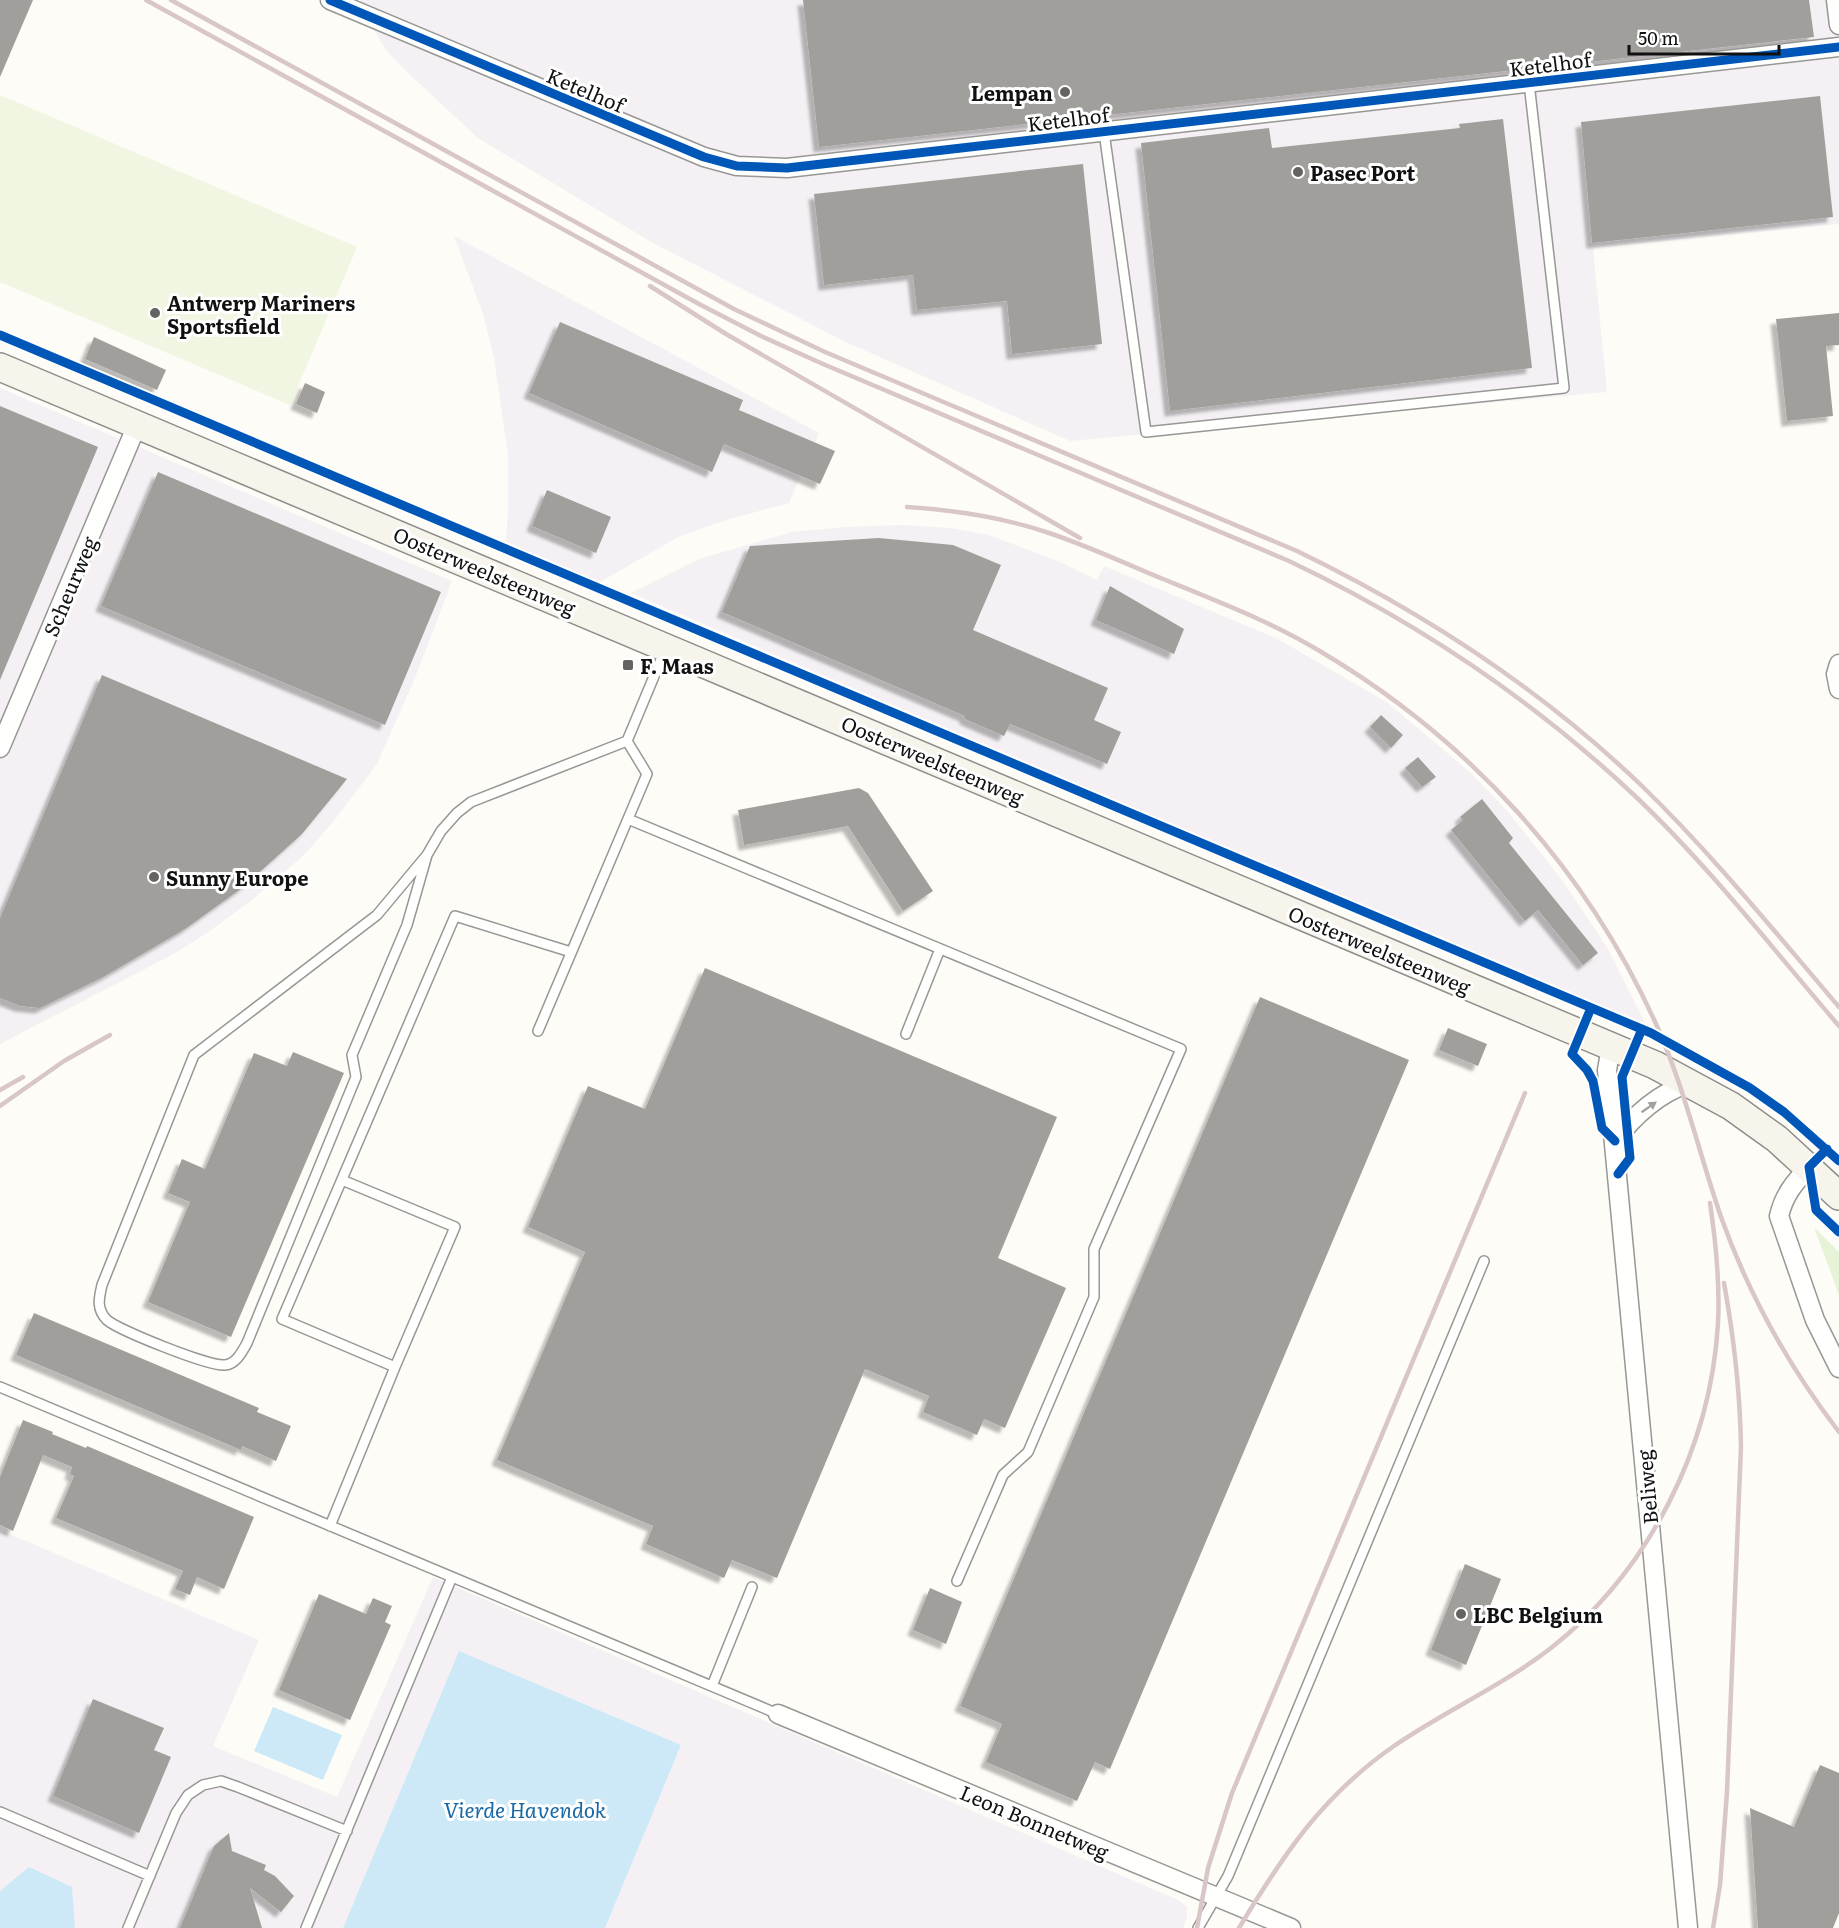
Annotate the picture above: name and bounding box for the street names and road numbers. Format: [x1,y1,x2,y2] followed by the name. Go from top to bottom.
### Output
[1507,43,1595,83] street label: Ketelhof
[542,59,632,120] street label: Ketelhof
[1025,98,1113,138] street label: Ketelhof
[389,518,582,622] street label: Oosterweelsteenweg
[35,531,104,641] street label: Scheurweg
[837,707,1030,811] street label: Oosterweelsteenweg
[1284,897,1477,1001] street label: Oosterweelsteenweg
[1628,1448,1664,1525] street label: Beliweg
[956,1776,1115,1866] street label: Leon Bonnetweg

